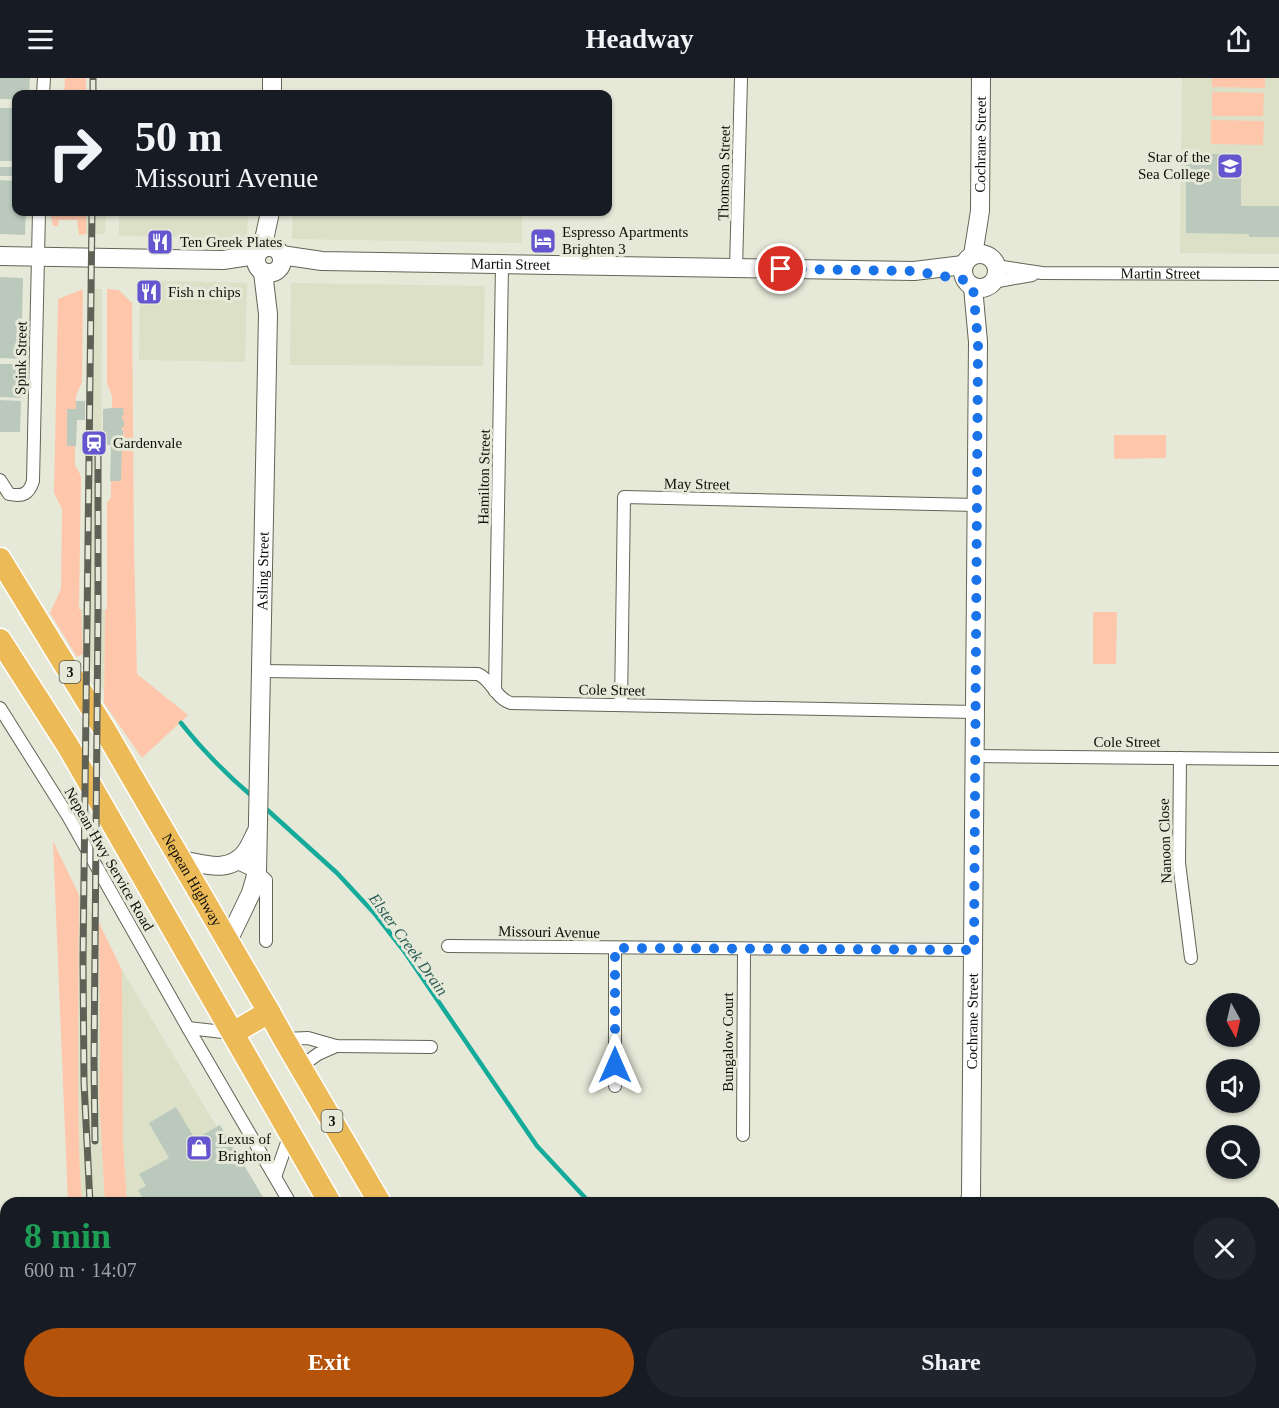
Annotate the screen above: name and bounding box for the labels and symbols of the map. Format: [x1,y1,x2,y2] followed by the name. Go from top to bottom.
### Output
[972,96,989,193] street label: Cochrane Street
[715,124,733,221] street label: Thomson Street
[1138,149,1210,182] place label: Star of the Sea College
[1215,151,1245,181] school or university icon: Star of the Sea College
[562,224,688,257] place label: Espresso Apartments Brighten 3
[528,226,558,256] hotel icon: Espresso Apartments Brighten 3
[145,227,175,257] restaurant icon: Ten Greek Plates
[180,234,282,250] place label: Ten Greek Plates
[755,243,806,294] pin
[471,256,551,273] street label: Martin Street
[1121,265,1201,282] street label: Martin Street
[134,277,164,307] restaurant icon: Fish n chips
[168,284,241,300] place label: Fish n chips
[12,320,30,395] street label: Spink Street
[79,428,109,458] station icon: Gardenvale
[475,428,493,525] street label: Hamilton Street
[113,435,182,451] place label: Gardenvale
[664,475,731,493] street label: May Street
[254,531,272,611] street label: Asling Street
[60,661,80,683] road number: 3
[578,681,646,699] street label: Cole Street
[1093,734,1161,750] street label: Cole Street
[61,784,157,934] street label: Nepean Hwy Service Road
[1156,798,1174,884] street label: Nanoon Close
[159,831,226,930] street label: Nepean Highway
[365,889,451,999] water label: Elster Creek Drain
[498,923,600,941] street label: Missouri Avenue
[964,972,981,1070] street label: Cochrane Street
[720,991,736,1092] street label: Bungalow Court
[1206,993,1260,1047] north arrow
[583,1033,647,1097] position arrow
[322,1110,342,1132] road number: 3
[218,1131,272,1164] place label: Lexus of Brighton
[184,1133,214,1163] shop icon: Lexus of Brighton

